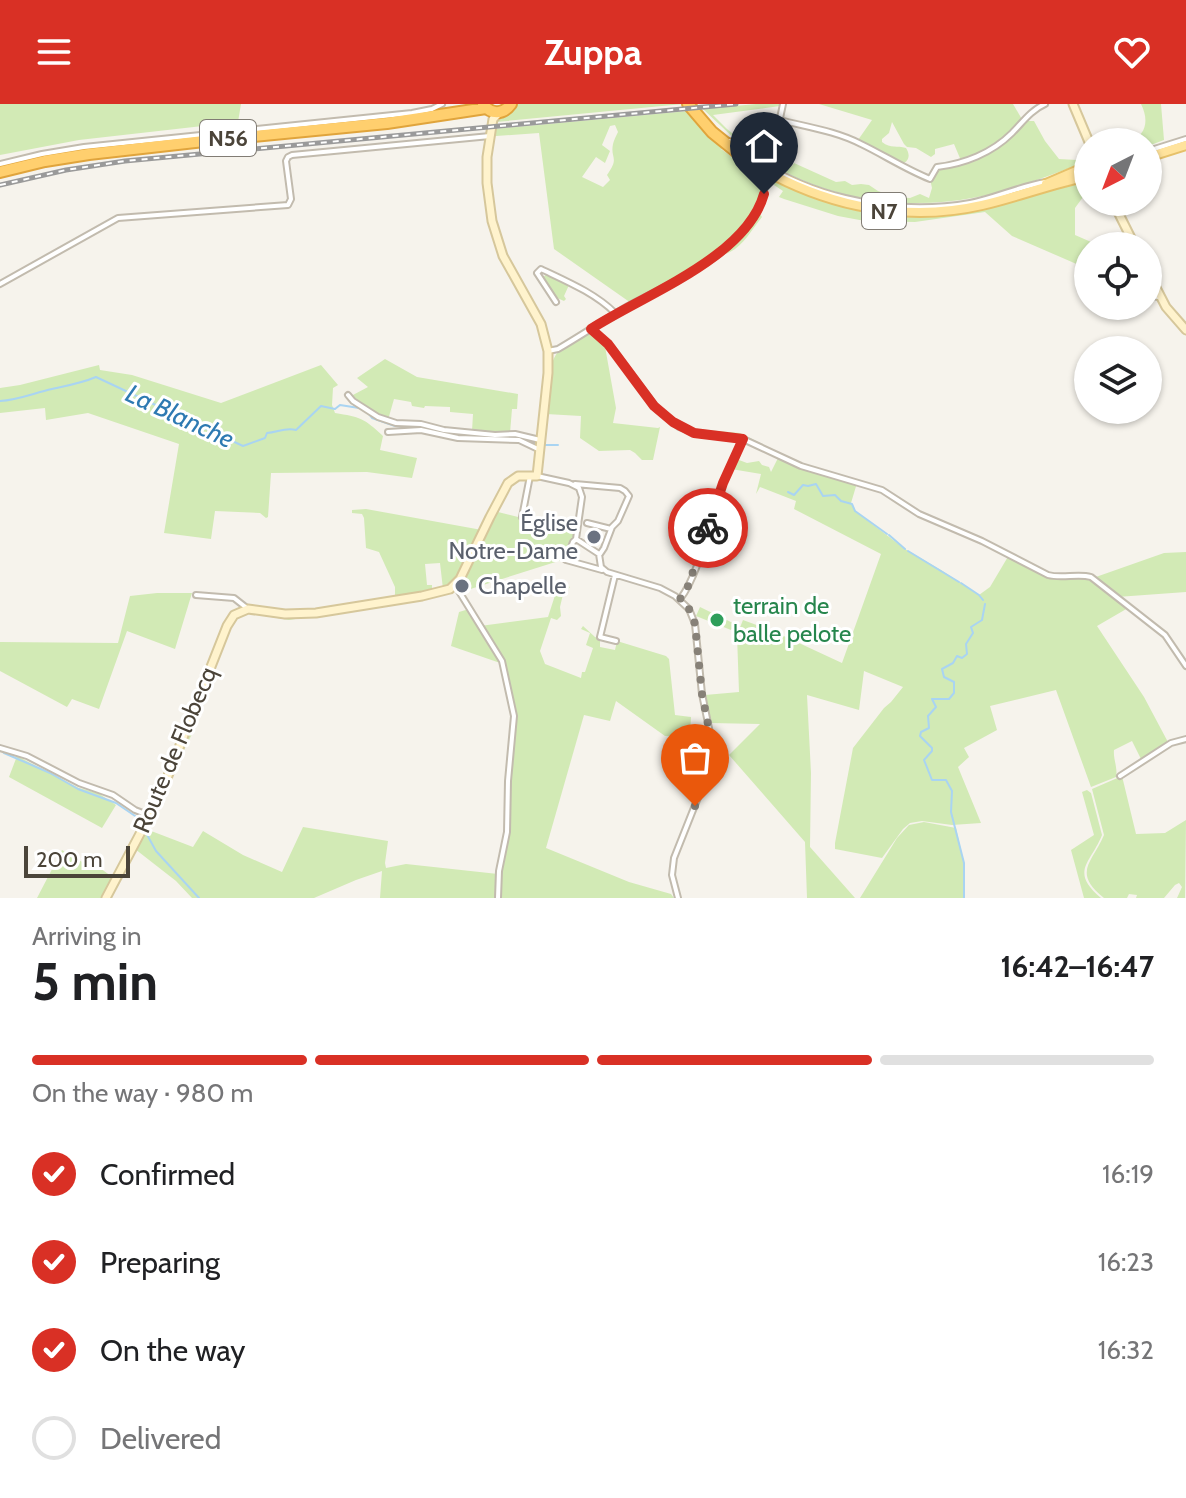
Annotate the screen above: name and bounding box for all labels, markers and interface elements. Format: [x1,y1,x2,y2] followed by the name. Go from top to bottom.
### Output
[32,30,76,74] icon: menu
[544,30,642,74] text: Zuppa
[1110,30,1154,74] icon: heart
[730,112,798,194] pin
[200,120,256,156] road number: N56
[742,124,786,168] icon: home
[1074,128,1162,216] north arrow
[1074,128,1162,424] map controls
[862,193,906,229] road number: N7
[1074,232,1162,320] button: locate
[1074,336,1162,424] button: layers
[121,377,239,455] water label: La Blanche
[668,488,748,568] courier
[686,506,730,550] icon: bike
[448,508,578,565] place label: Église Notre-Dame
[585,528,603,546] marker: Église Notre-Dame
[478,571,566,600] place label: Chapelle
[453,577,471,595] marker: Chapelle
[733,591,851,648] place label: terrain de balle pelote
[708,611,726,629] marker: terrain de balle pelote
[127,662,223,837] street label: Route de Flobecq
[661,724,729,806] pin
[673,736,717,780] icon: bag
[24,842,130,878] scale bar
[36,846,102,873] text: 200 m
[32,920,142,952] text: Arriving in
[1001,948,1154,985] text: 16:42–16:47
[32,950,158,1013] text: 5 min
[32,1077,253,1109] text: On the way · 980 m
[32,1152,76,1196] icon: check
[100,1156,235,1193] text: Confirmed
[1102,1158,1154,1190] text: 16:19
[32,1240,76,1284] icon: check
[100,1244,220,1281] text: Preparing
[1098,1246,1154,1278] text: 16:23
[32,1328,76,1372] icon: check
[100,1332,245,1369] text: On the way
[1098,1334,1154,1366] text: 16:32
[100,1420,221,1457] text: Delivered

